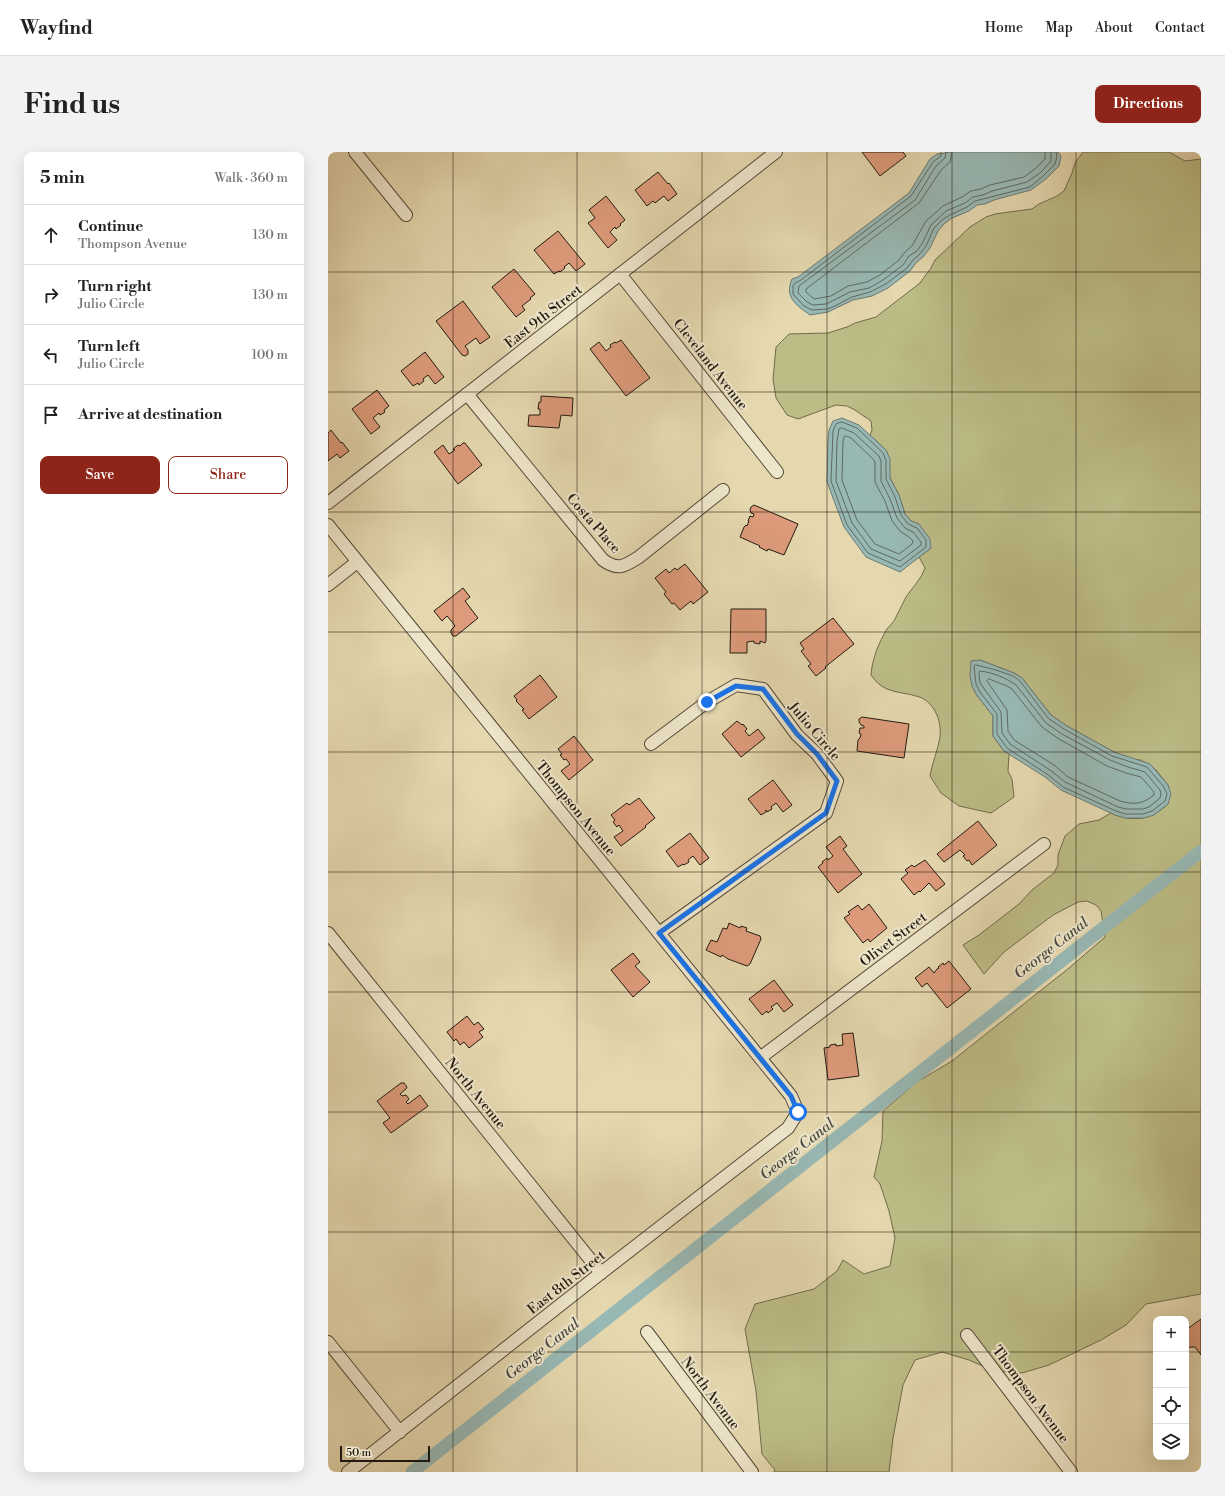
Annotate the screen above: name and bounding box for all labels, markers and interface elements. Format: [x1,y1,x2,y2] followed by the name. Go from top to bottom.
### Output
[20,16,93,40] text: Wayfind
[985,19,1023,37] text: Home
[1045,19,1073,37] text: Map
[1095,19,1133,37] text: About
[1155,19,1205,37] text: Contact
[1095,85,1201,123] button: Directions
[24,87,120,122] text: Find us
[40,167,85,189] text: 5 min
[215,170,288,186] text: Walk · 360 m
[78,217,143,236] text: Continue
[40,224,62,246] icon: ahead
[253,227,288,243] text: 130 m
[78,236,187,252] text: Thompson Avenue
[78,277,152,296] text: Turn right
[501,281,586,353] street label: East 9th Street
[40,284,62,306] icon: right
[253,287,288,303] text: 130 m
[78,296,145,312] text: Julio Circle
[669,315,752,414] street label: Cleveland Avenue
[78,337,140,356] text: Turn left
[40,344,62,366] icon: left
[252,347,288,363] text: 100 m
[78,356,145,372] text: Julio Circle
[40,404,62,426] icon: arrive
[78,405,222,424] text: Arrive at destination
[40,456,160,494] button: Save
[168,456,288,494] button: Share
[562,490,624,557] street label: Costa Place
[698,693,716,711] route end
[784,698,844,765] street label: Julio Circle
[531,757,619,860] street label: Thompson Avenue
[856,909,931,971] street label: Olivet Street
[1010,913,1093,984] water label: George Canal
[441,1054,510,1133] street label: North Avenue
[789,1103,807,1121] route start
[756,1114,839,1185] water label: George Canal
[524,1247,609,1319] street label: East 8th Street
[501,1314,584,1385] water label: George Canal
[1153,1316,1189,1460] map controls
[1153,1316,1189,1352] button: +
[988,1342,1073,1447] street label: Thompson Avenue
[1153,1352,1189,1388] button: −
[677,1353,744,1434] street label: North Avenue
[1153,1388,1189,1424] button: locate
[1153,1424,1189,1460] button: layers
[340,1444,430,1463] scale bar
[346,1446,371,1460] text: 50 m

